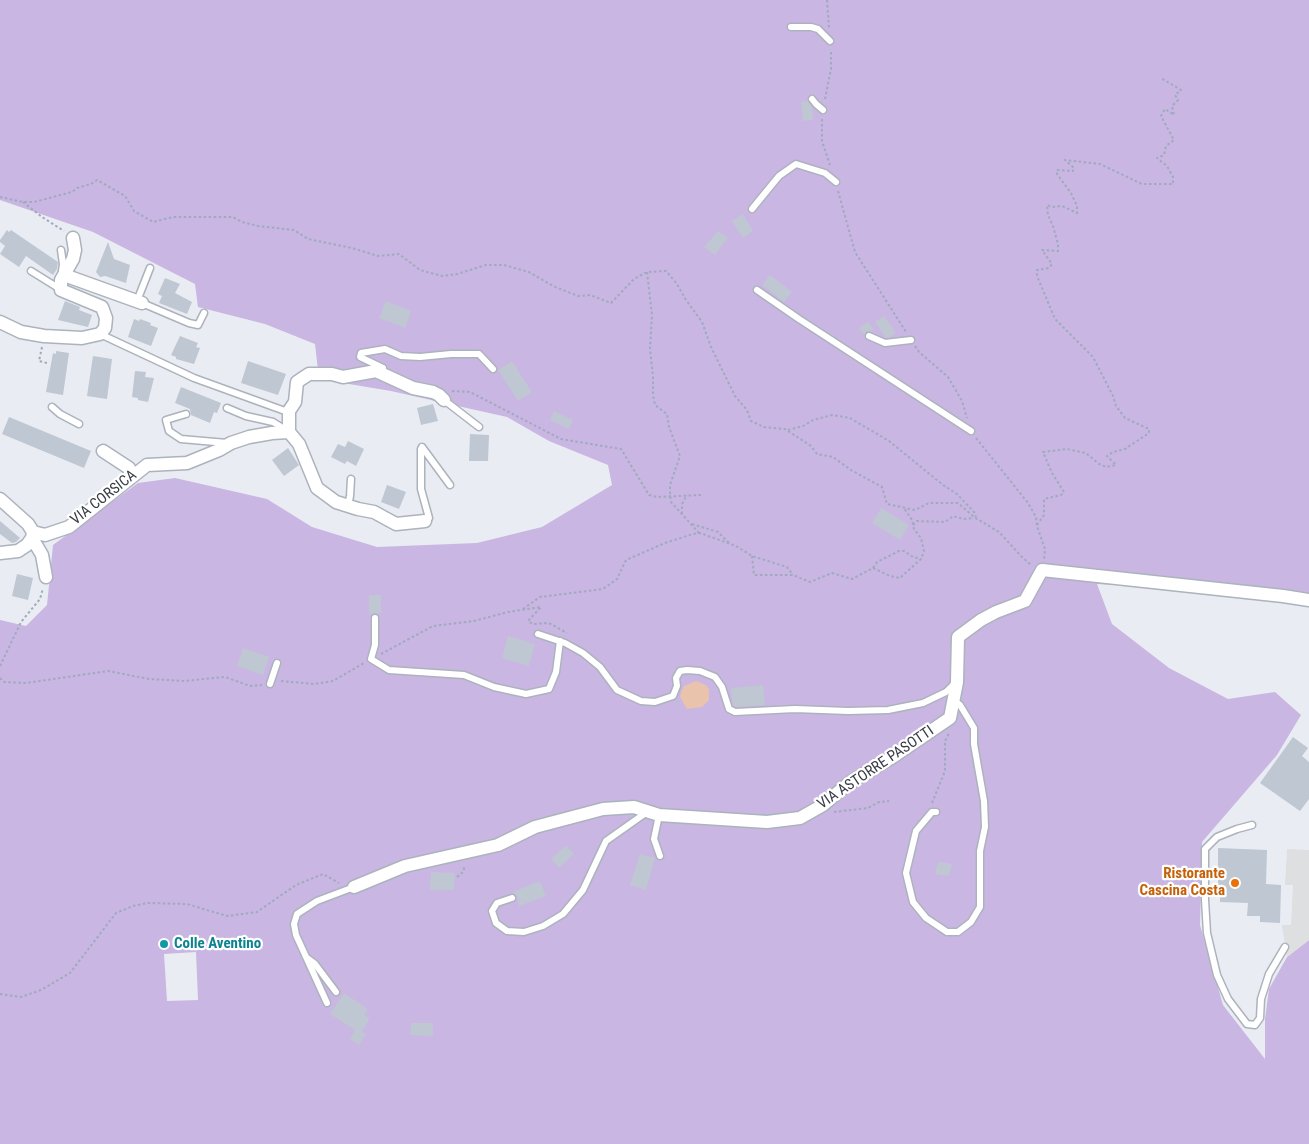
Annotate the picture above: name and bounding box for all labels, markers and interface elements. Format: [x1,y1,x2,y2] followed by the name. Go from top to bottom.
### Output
[68,467,140,529] street label: VIA CORSICA
[814,722,938,814] street label: VIA ASTORRE PASOTTI
[1139,865,1225,900] place label: Ristorante Cascina Costa
[1229,877,1241,889] marker: Ristorante Cascina Costa
[174,935,261,953] place label: Colle Aventino
[158,938,170,950] marker: Colle Aventino

